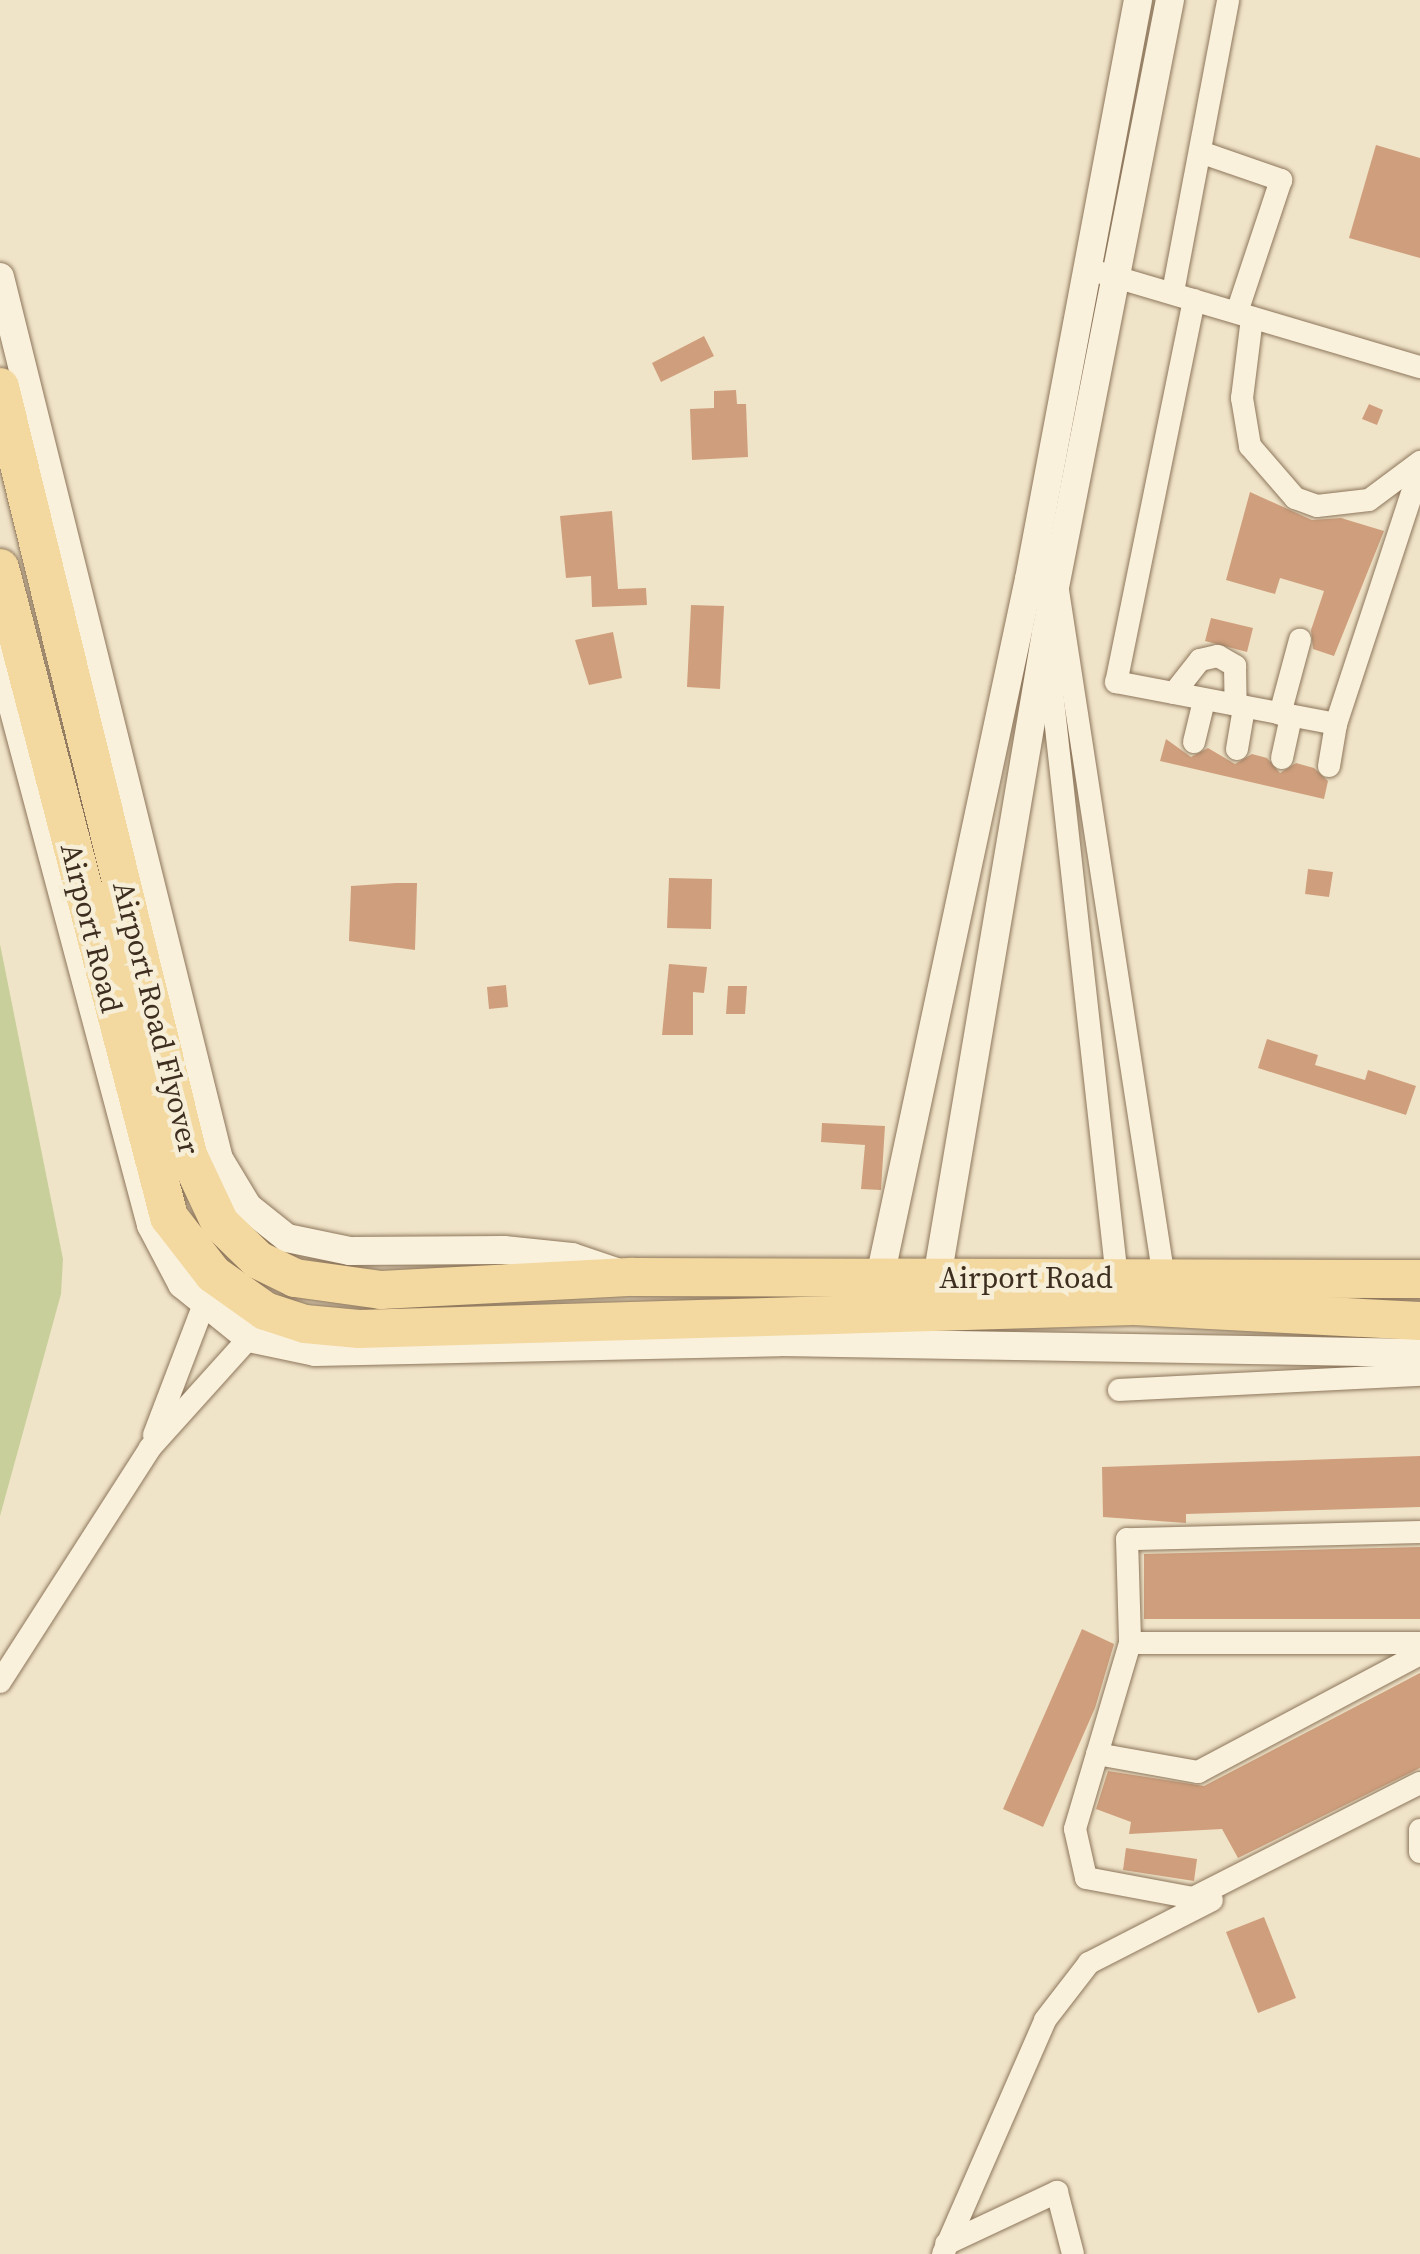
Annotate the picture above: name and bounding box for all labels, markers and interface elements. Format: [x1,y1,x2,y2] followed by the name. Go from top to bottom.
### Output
[53,839,129,1017] street label: Airport Road
[105,878,207,1158] street label: Airport Road Flyover
[939,1260,1113,1296] street label: Airport Road

